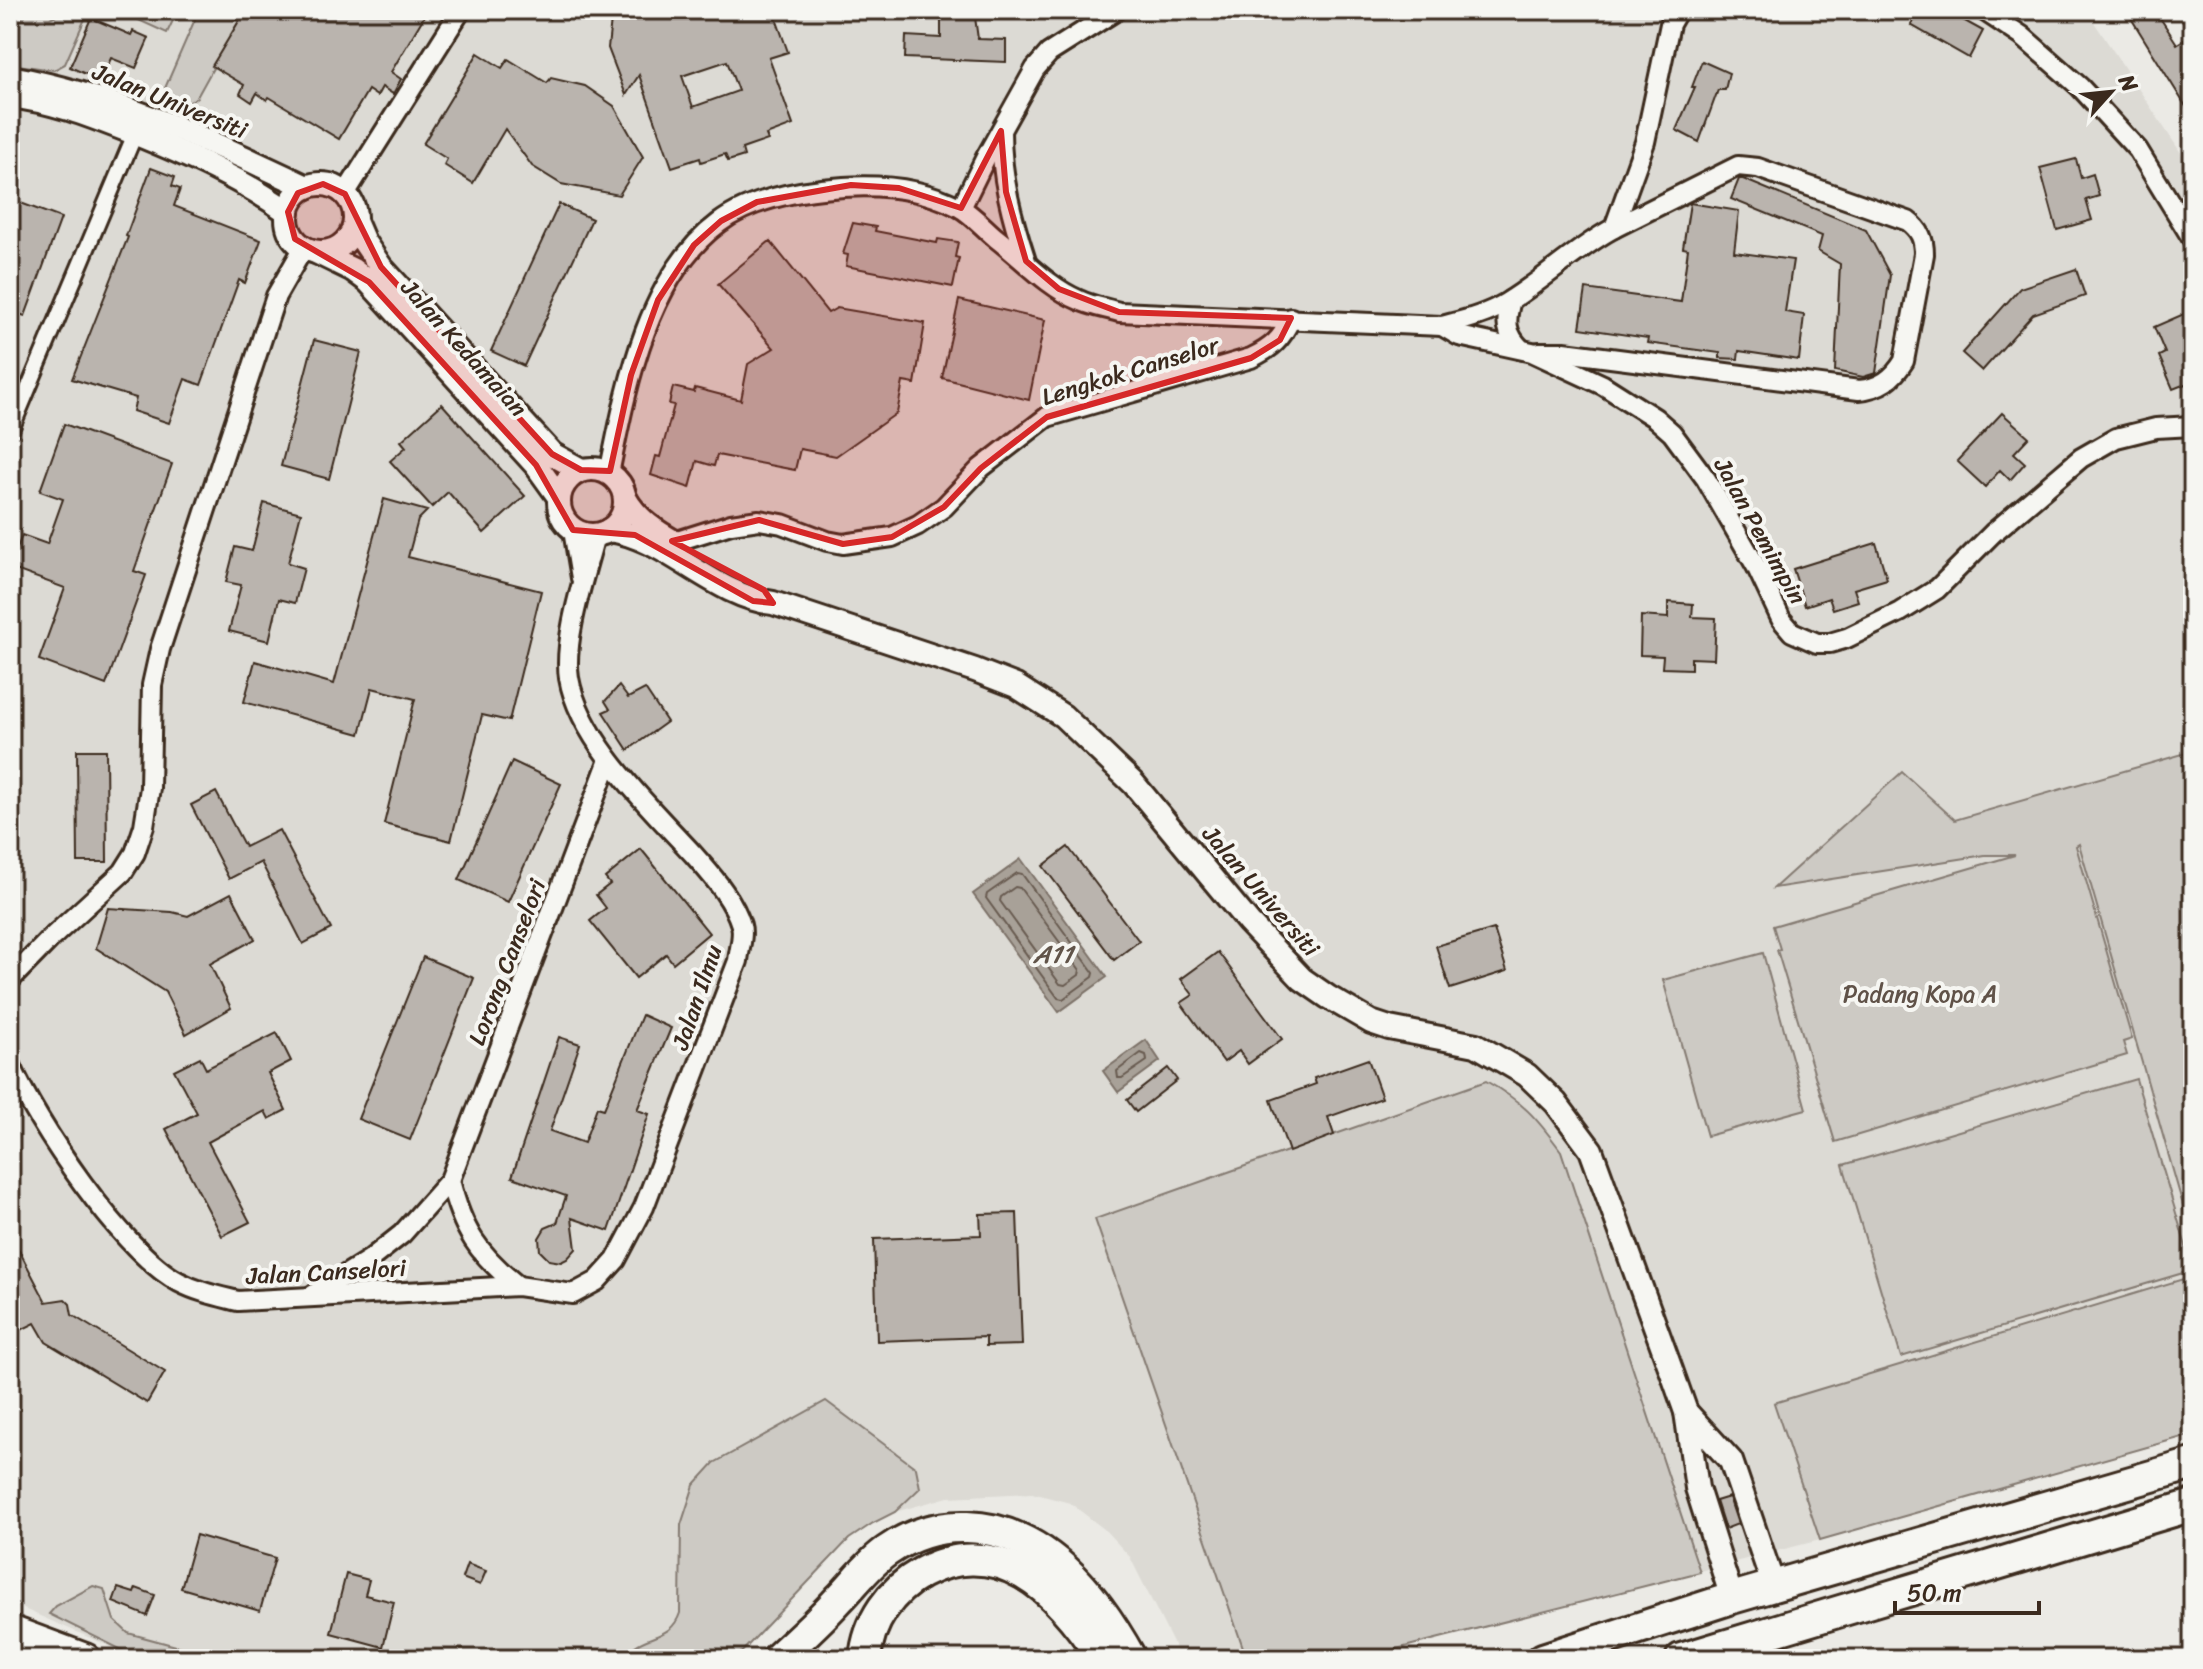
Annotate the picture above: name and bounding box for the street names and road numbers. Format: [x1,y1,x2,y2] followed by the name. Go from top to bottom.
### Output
[85,50,254,151] street label: Jalan Universiti
[389,268,538,427] street label: Jalan Kedamaian
[1036,323,1226,418] street label: Lengkok Canselor
[1702,449,1818,612] street label: Jalan Pemimpin
[1191,815,1331,967] street label: Jalan Universiti
[456,872,558,1051] street label: Lorong Canselori
[659,939,735,1056] street label: Jalan Ilmu
[244,1247,408,1297] street label: Jalan Canselori

